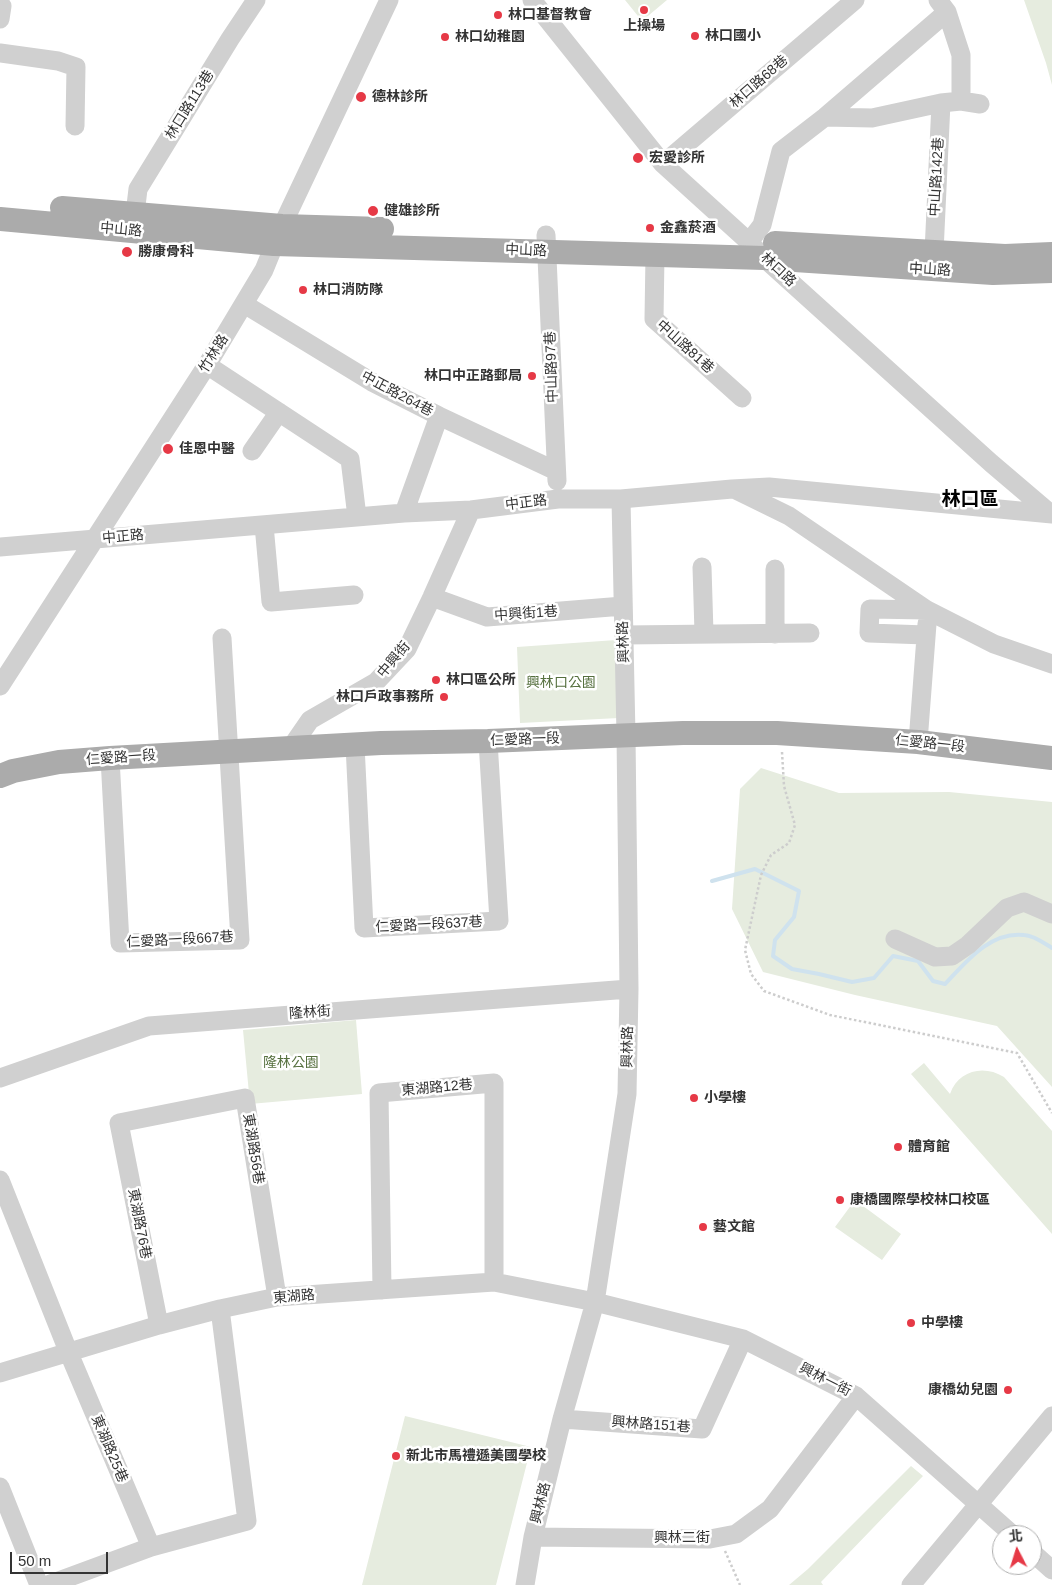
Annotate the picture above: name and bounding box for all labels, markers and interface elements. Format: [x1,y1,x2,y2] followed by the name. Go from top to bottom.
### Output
[638,4,650,16] marker: 上操場
[508,7,592,23] place label: 林口基督教會
[492,9,504,21] marker: 林口基督教會
[623,18,665,34] place label: 上操場
[705,28,761,44] place label: 林口國小
[455,29,525,45] place label: 林口幼稚園
[689,30,701,42] marker: 林口國小
[439,31,451,43] marker: 林口幼稚園
[726,52,792,112] street label: 林口路68巷
[162,67,218,143] street label: 林口路113巷
[372,89,428,105] place label: 德林診所
[354,90,368,104] marker: 德林診所
[927,137,947,217] street label: 中山路142巷
[649,150,705,166] place label: 宏愛診所
[631,151,645,165] marker: 宏愛診所
[384,203,440,219] place label: 健雄診所
[366,204,380,218] marker: 健雄診所
[99,220,143,240] street label: 中山路
[660,220,716,236] place label: 金鑫菸酒
[644,222,656,234] marker: 金鑫菸酒
[505,242,547,260] street label: 中山路
[138,244,194,260] place label: 勝康骨科
[120,245,134,259] marker: 勝康骨科
[757,250,799,290] street label: 林口路
[909,261,951,279] street label: 中山路
[313,282,383,298] place label: 林口消防隊
[297,284,309,296] marker: 林口消防隊
[653,317,717,377] street label: 中山路81巷
[542,331,562,403] street label: 中山路97巷
[196,332,232,376] street label: 竹林路
[358,368,436,420] street label: 中正路264巷
[424,368,522,384] place label: 林口中正路郵局
[526,370,538,382] marker: 林口中正路郵局
[179,441,235,457] place label: 佳恩中醫
[161,442,175,456] marker: 佳恩中醫
[942,489,998,511] district label: 林口區
[504,492,548,514] street label: 中正路
[101,527,145,547] street label: 中正路
[494,603,558,625] street label: 中興街1巷
[615,621,633,663] street label: 興林路
[374,639,414,681] street label: 中興街
[446,672,516,688] place label: 林口區公所
[430,674,442,686] marker: 林口區公所
[526,675,596,691] park label: 興林口公園
[336,689,434,705] place label: 林口戶政事務所
[438,691,450,703] marker: 林口戶政事務所
[490,730,560,750] street label: 仁愛路一段
[894,732,966,756] street label: 仁愛路一段
[85,747,157,769] street label: 仁愛路一段
[375,914,483,936] street label: 仁愛路一段637巷
[126,929,234,951] street label: 仁愛路一段667巷
[288,1003,332,1023] street label: 隆林街
[619,1026,637,1068] street label: 興林路
[263,1055,319,1071] park label: 隆林公園
[401,1077,473,1099] street label: 東湖路12巷
[704,1090,746,1106] place label: 小學樓
[688,1092,700,1104] marker: 小學樓
[239,1112,267,1186] street label: 東湖路56巷
[908,1139,950,1155] place label: 體育館
[892,1141,904,1153] marker: 體育館
[124,1187,154,1261] street label: 東湖路76巷
[850,1192,990,1208] place label: 康橋國際學校林口校區
[834,1194,846,1206] marker: 康橋國際學校林口校區
[713,1219,755,1235] place label: 藝文館
[697,1221,709,1233] marker: 藝文館
[272,1287,316,1307] street label: 東湖路
[921,1315,963,1331] place label: 中學樓
[905,1317,917,1329] marker: 中學樓
[796,1360,854,1400] street label: 興林一街
[928,1382,998,1398] place label: 康橋幼兒園
[1002,1384,1014,1396] marker: 康橋幼兒園
[87,1413,131,1485] street label: 東湖路25巷
[611,1414,691,1436] street label: 興林路151巷
[406,1448,546,1464] place label: 新北市馬禮遜美國學校
[390,1450,402,1462] marker: 新北市馬禮遜美國學校
[528,1481,554,1525] street label: 興林路
[992,1525,1042,1575] north arrow
[1008,1527,1023,1545] text: 北
[654,1530,710,1546] street label: 興林二街
[12,1542,110,1574] scale bar
[18,1552,51,1569] text: 50 m

